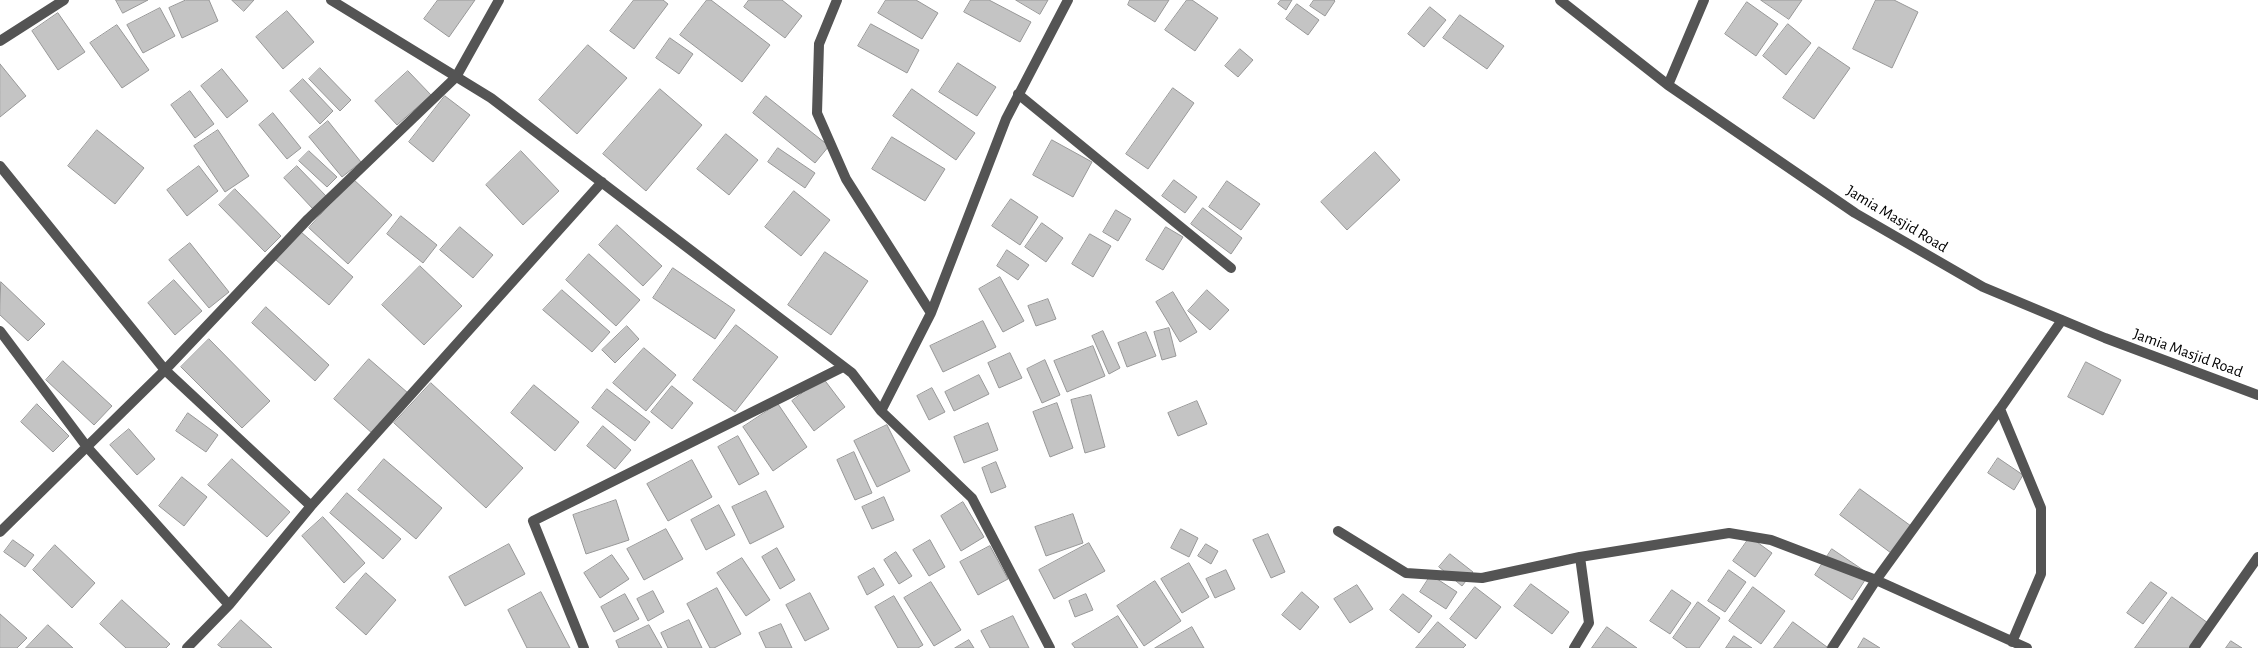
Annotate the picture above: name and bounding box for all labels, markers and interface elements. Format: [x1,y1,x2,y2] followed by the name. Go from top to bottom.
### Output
[1843,181,1951,257] street label: Jamia Masjid Road
[2131,324,2245,382] street label: Jamia Masjid Road

